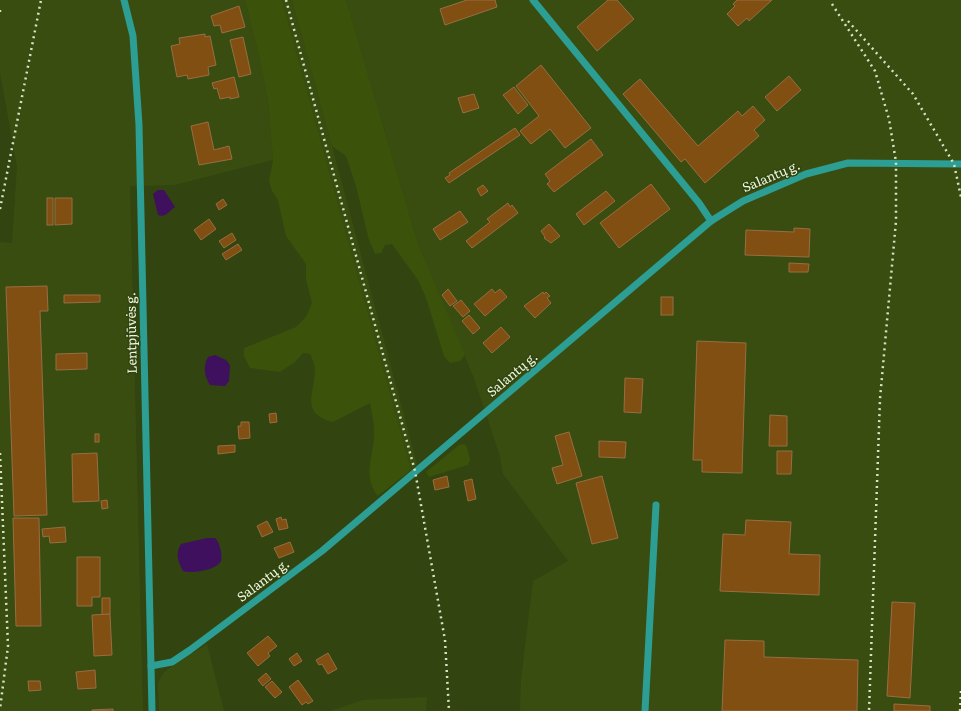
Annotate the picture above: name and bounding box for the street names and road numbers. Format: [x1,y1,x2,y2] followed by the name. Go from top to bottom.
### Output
[739,155,803,196] street label: Salantų g.
[120,292,141,374] street label: Lentpjūvės g.
[482,347,541,401] street label: Salantų g.
[232,554,293,606] street label: Salantų g.

